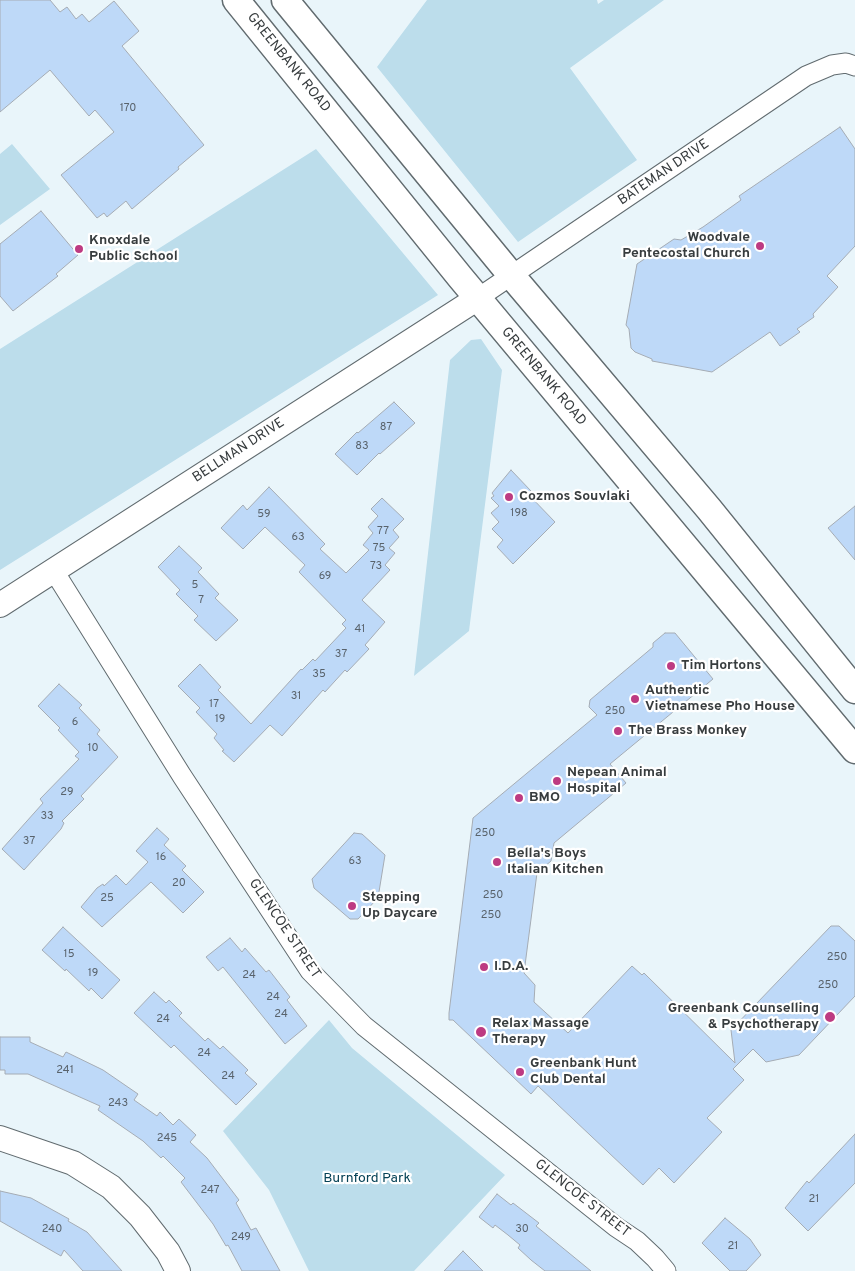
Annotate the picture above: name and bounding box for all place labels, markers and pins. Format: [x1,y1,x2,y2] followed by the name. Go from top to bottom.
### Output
[622,230,750,262] place label: Woodvale Pentecostal Church
[89,233,178,266] place label: Knoxdale Public School
[754,240,766,252] marker: Woodvale Pentecostal Church
[73,243,85,255] marker: Knoxdale Public School
[519,489,630,505] place label: Cozmos Souvlaki
[503,491,515,503] marker: Cozmos Souvlaki
[681,658,761,674] place label: Tim Hortons
[665,660,677,672] marker: Tim Hortons
[645,683,795,716] place label: Authentic Vietnamese Pho House
[629,693,641,705] marker: Authentic Vietnamese Pho House
[628,723,747,739] place label: The Brass Monkey
[612,725,624,737] marker: The Brass Monkey
[567,765,667,798] place label: Nepean Animal Hospital
[551,775,563,787] marker: Nepean Animal Hospital
[529,790,560,806] place label: BMO
[513,792,525,804] marker: BMO
[507,846,603,879] place label: Bella's Boys Italian Kitchen
[491,856,503,868] marker: Bella's Boys Italian Kitchen
[362,890,437,922] place label: Stepping Up Daycare
[346,900,358,912] marker: Stepping Up Daycare
[494,959,528,975] place label: I.D.A.
[478,961,490,973] marker: I.D.A.
[668,1001,819,1034] place label: Greenbank Counselling & Psychotherapy
[823,1010,837,1024] marker: Greenbank Counselling & Psychotherapy
[492,1016,589,1048] place label: Relax Massage Therapy
[474,1025,488,1039] marker: Relax Massage Therapy
[530,1056,637,1088] place label: Greenbank Hunt Club Dental
[514,1066,526,1078] marker: Greenbank Hunt Club Dental

